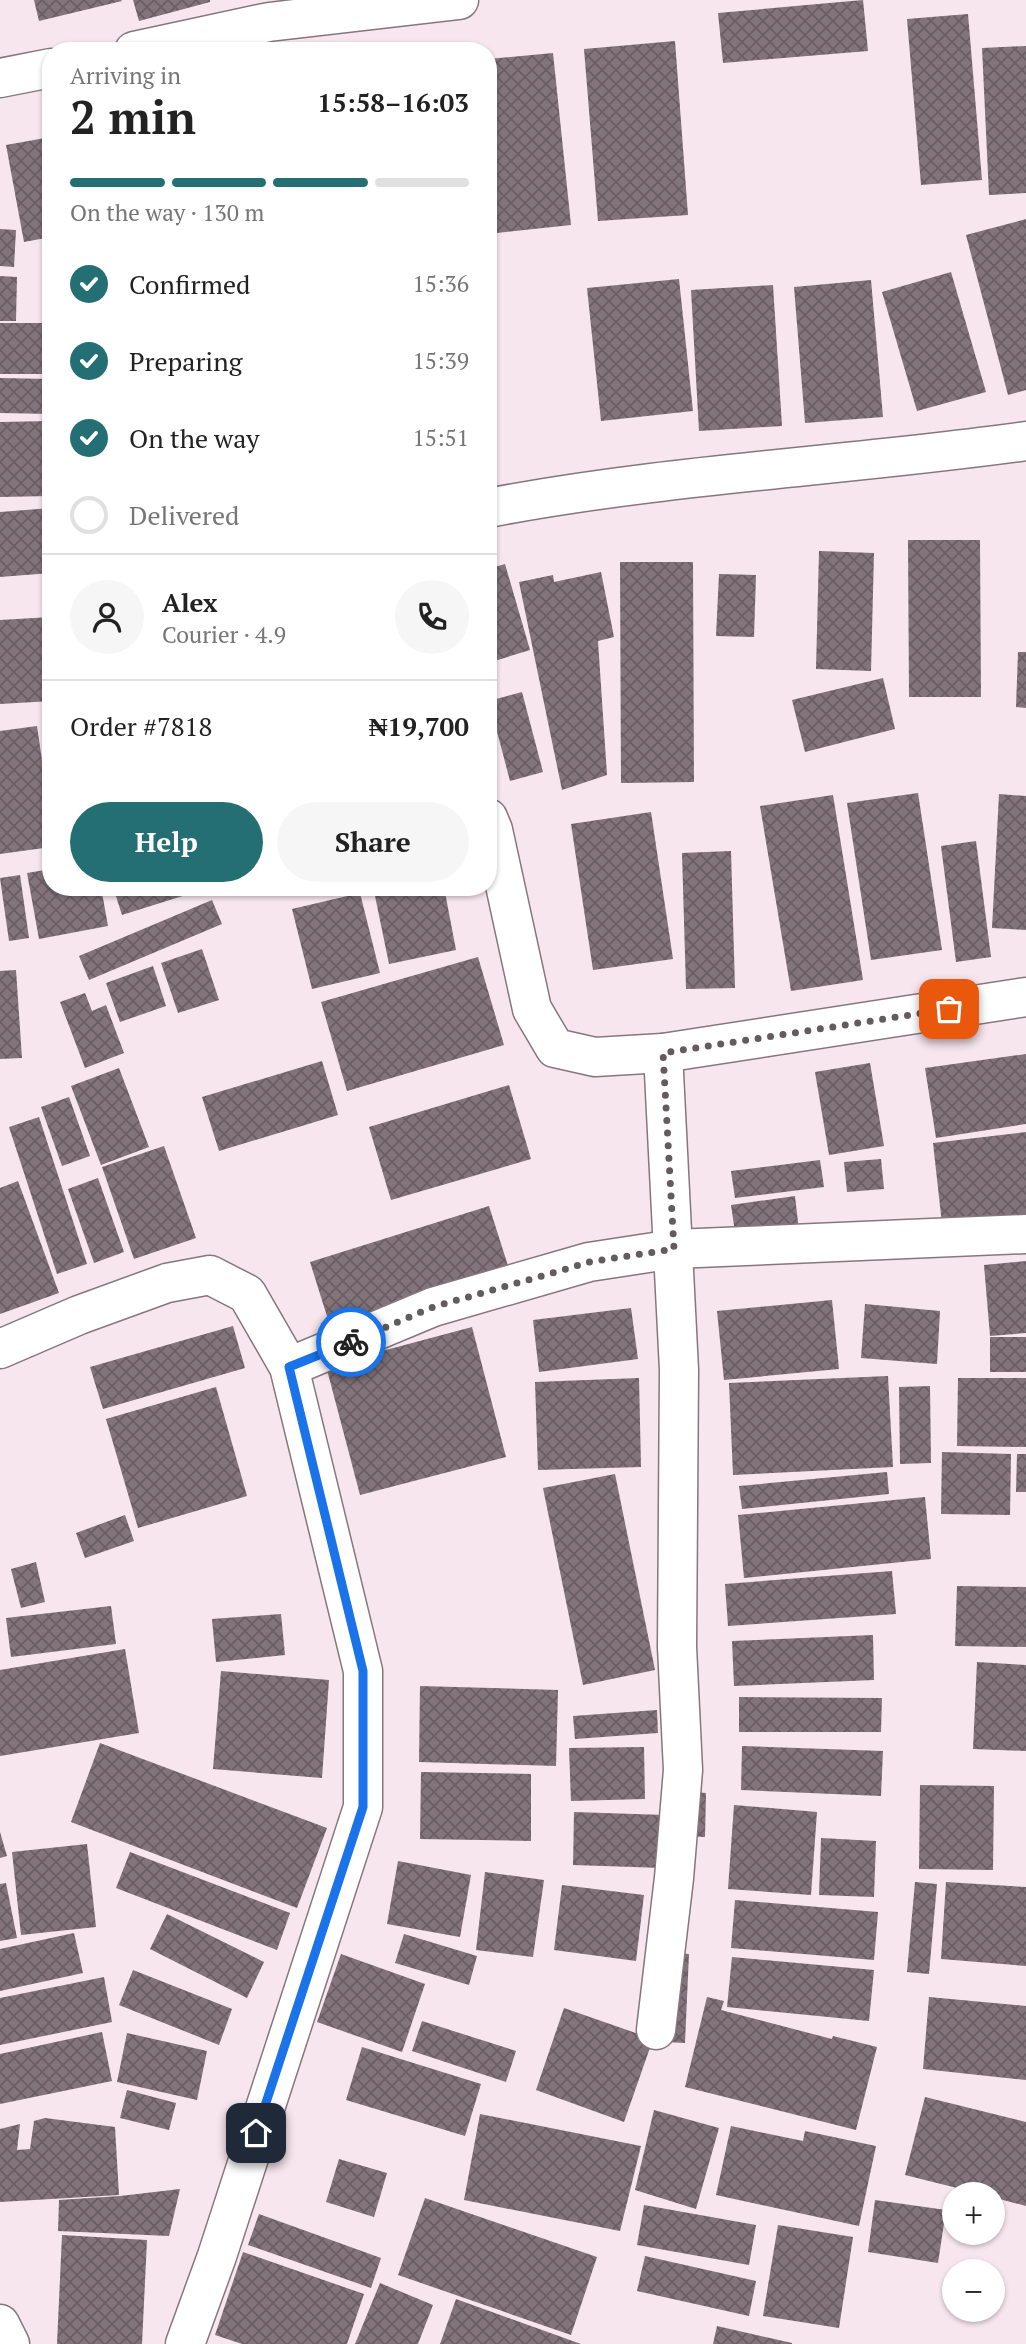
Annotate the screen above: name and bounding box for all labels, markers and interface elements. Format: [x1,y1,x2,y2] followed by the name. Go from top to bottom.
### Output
[70,60,181,91] text: Arriving in
[317,85,469,119] text: 15:58–16:03
[70,86,196,147] text: 2 min
[70,197,264,228] text: On the way · 130 m
[70,265,108,303] icon: check
[129,267,250,301] text: Confirmed
[412,268,469,299] text: 15:36
[70,342,108,380] icon: check
[129,344,242,378] text: Preparing
[412,345,469,376] text: 15:39
[70,419,108,457] icon: check
[129,421,260,455] text: On the way
[412,422,469,453] text: 15:51
[129,498,239,532] text: Delivered
[70,580,144,654] button: person
[395,580,469,654] button: phone
[162,585,218,619] text: Alex
[162,619,286,650] text: Courier · 4.9
[70,709,212,743] text: Order #7818
[369,709,469,743] text: ₦19,700
[70,802,263,882] button: Help
[277,802,469,882] button: Share
[919,979,979,1039] pin
[930,990,968,1028] icon: bag
[316,1307,386,1377] courier
[332,1323,370,1361] icon: bike
[226,2103,286,2163] pin
[237,2114,275,2152] icon: home
[942,2182,1005,2322] map controls
[942,2182,1005,2245] button: +
[942,2259,1005,2322] button: −

